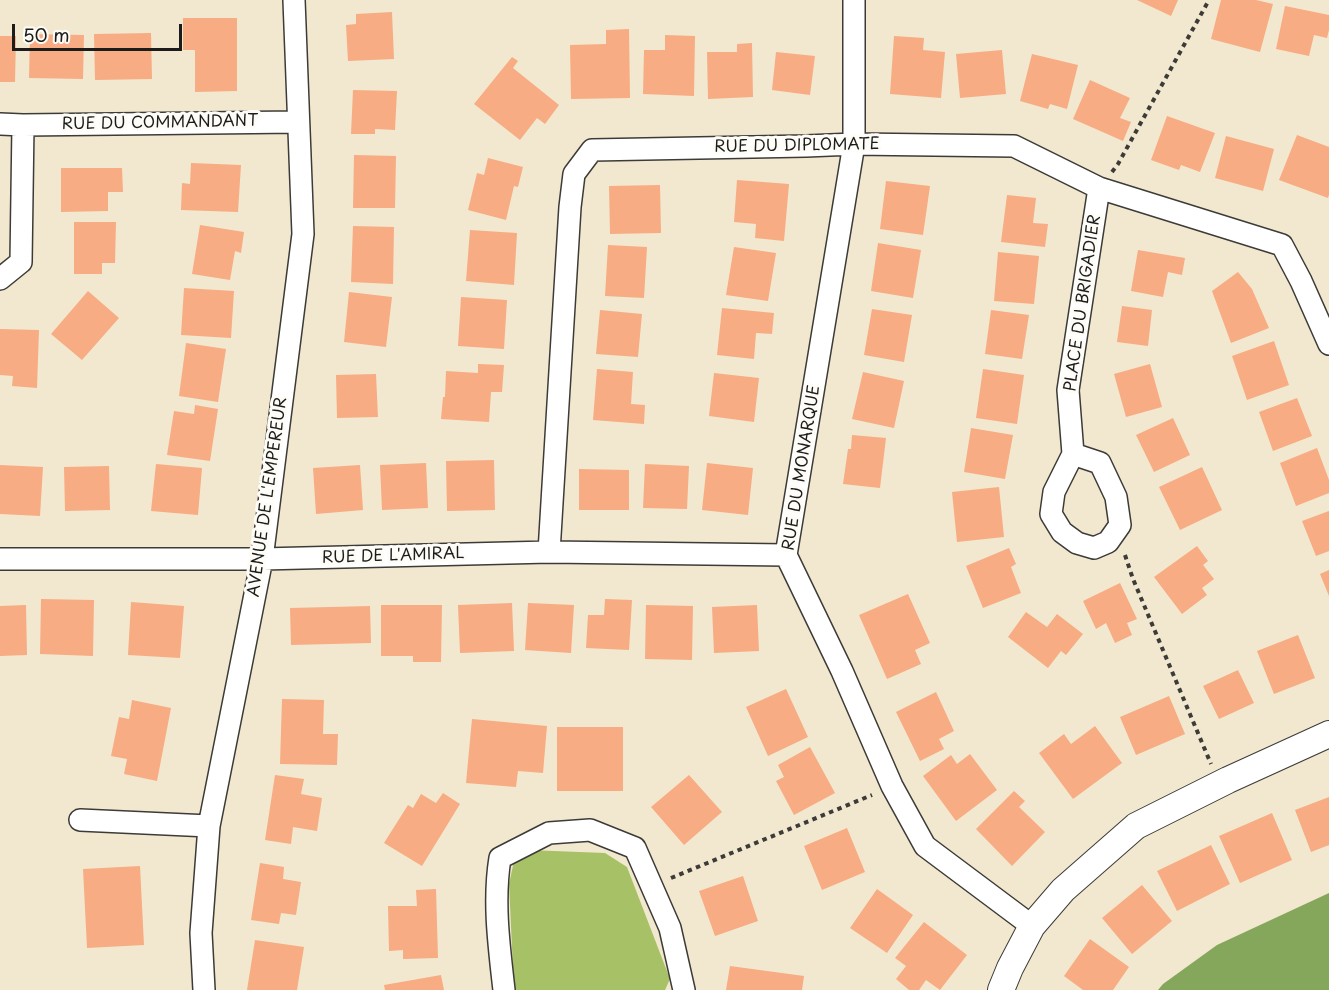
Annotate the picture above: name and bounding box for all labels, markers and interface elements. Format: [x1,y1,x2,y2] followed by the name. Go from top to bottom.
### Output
[15,12,184,50] scale bar
[23,21,70,48] text: 50 m
[62,112,258,134] street label: RUE DU COMMANDANT
[714,135,880,157] street label: RUE DU DIPLOMATE
[1061,213,1105,393] street label: PLACE DU BRIGADIER
[779,384,825,552] street label: RUE DU MONARQUE
[244,396,292,598] street label: AVENUE DE L'EMPEREUR
[321,544,465,568] street label: RUE DE L'AMIRAL

